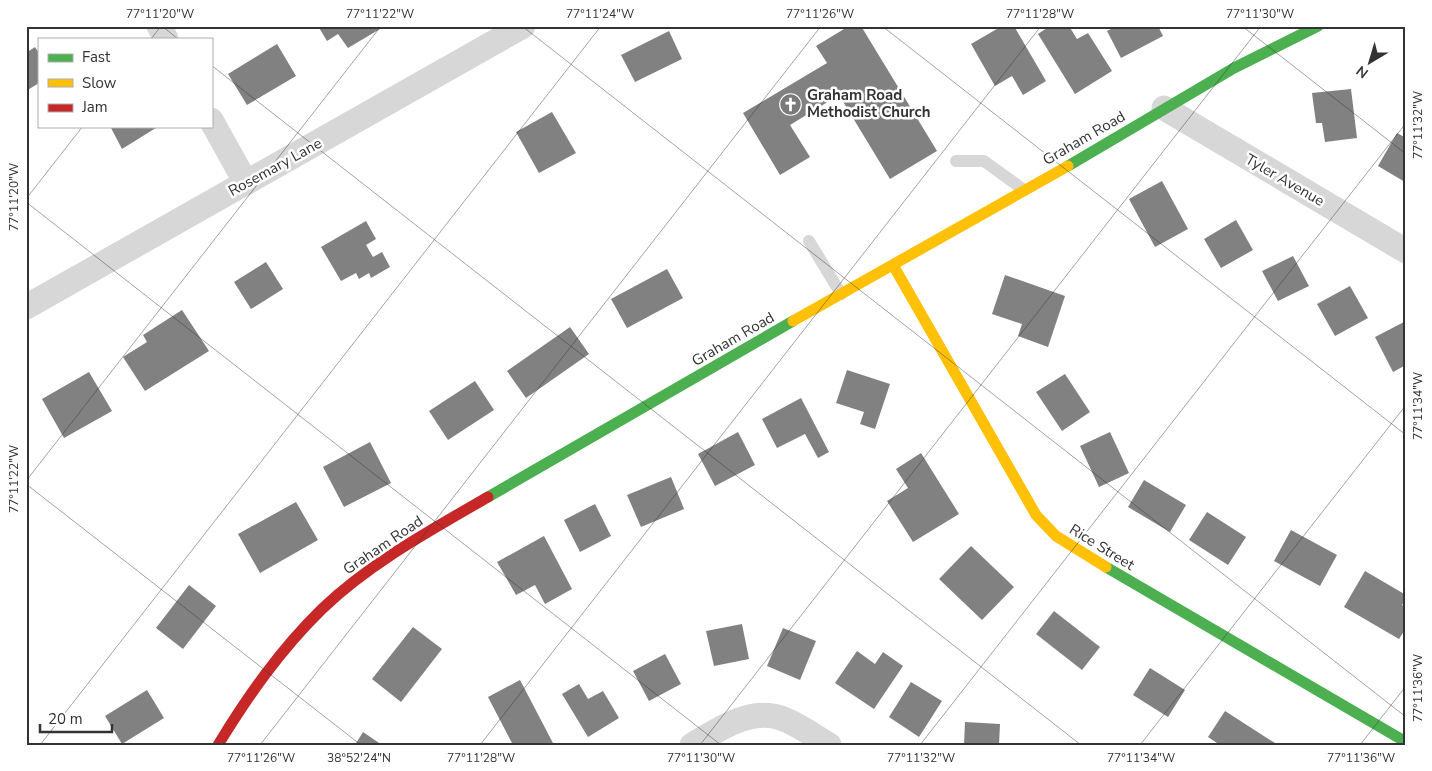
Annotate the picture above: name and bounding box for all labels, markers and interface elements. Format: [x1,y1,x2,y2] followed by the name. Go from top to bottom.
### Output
[126,6,194,22] text: 77°11'20"W
[346,6,414,22] text: 77°11'22"W
[566,6,634,22] text: 77°11'24"W
[786,6,854,22] text: 77°11'26"W
[1006,6,1074,22] text: 77°11'28"W
[1226,6,1294,22] text: 77°11'30"W
[38,38,212,128] legend
[1344,38,1394,88] north arrow
[82,47,111,67] text: Fast
[1352,61,1372,83] text: N
[82,73,117,93] text: Slow
[807,85,930,122] place label: Graham Road Methodist Church
[1410,91,1426,159] text: 77°11'32"W
[779,92,803,116] church icon: Graham Road Methodist Church
[81,97,108,117] text: Jam
[1039,106,1129,170] street label: Graham Road
[225,133,325,201] street label: Rosemary Lane
[1242,149,1328,211] street label: Tyler Avenue
[6,163,22,231] text: 77°11'20"W
[688,307,778,371] street label: Graham Road
[1410,372,1426,440] text: 77°11'34"W
[6,445,22,513] text: 77°11'22"W
[339,511,427,579] street label: Graham Road
[1066,519,1139,575] street label: Rice Street
[1410,654,1426,722] text: 77°11'36"W
[40,701,112,733] scale bar
[48,709,83,729] text: 20 m
[227,750,295,766] text: 77°11'26"W
[327,750,391,766] text: 38°52'24"N
[447,750,515,766] text: 77°11'28"W
[667,750,735,766] text: 77°11'30"W
[887,750,955,766] text: 77°11'32"W
[1107,750,1175,766] text: 77°11'34"W
[1327,750,1395,766] text: 77°11'36"W

